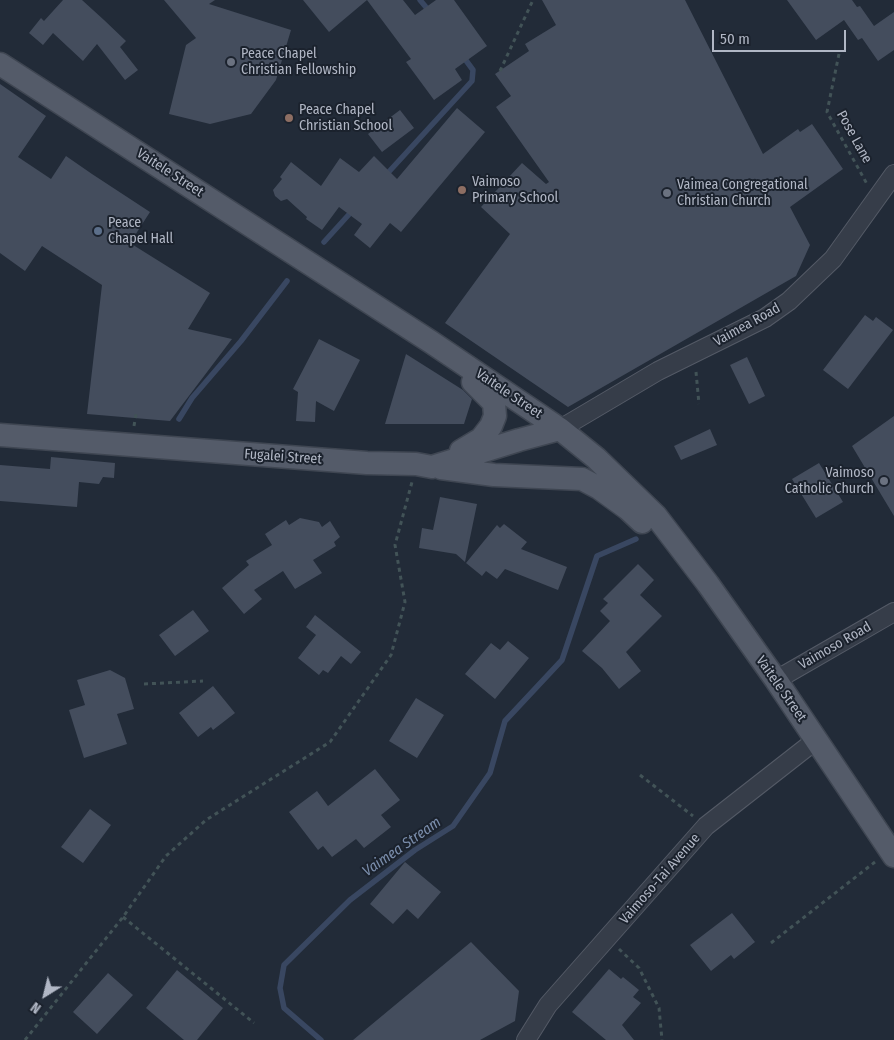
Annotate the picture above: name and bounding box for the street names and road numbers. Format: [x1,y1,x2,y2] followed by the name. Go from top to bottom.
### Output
[833,108,875,166] street label: Pose Lane
[133,145,207,201] street label: Vaitele Street
[711,300,783,350] street label: Vaimea Road
[473,366,545,422] street label: Vaitele Street
[244,446,322,468] street label: Fugalei Street
[796,619,874,673] street label: Vaimoso Road
[752,653,810,725] street label: Vaitele Street
[616,830,704,928] street label: Vaimoso-Tai Avenue

